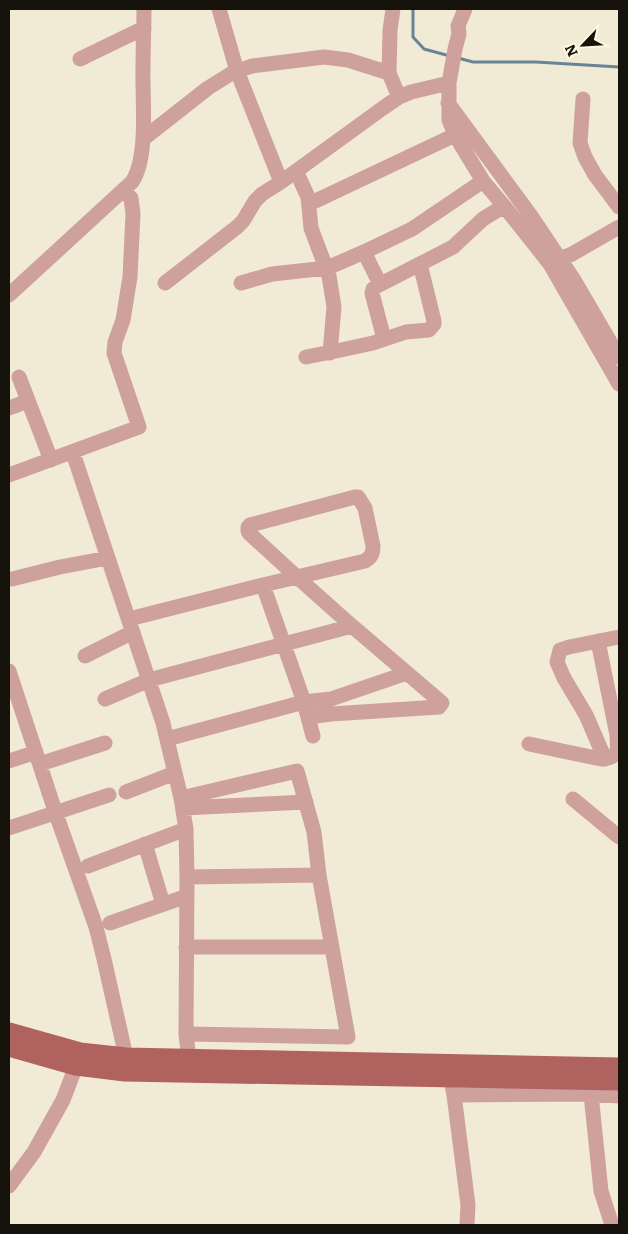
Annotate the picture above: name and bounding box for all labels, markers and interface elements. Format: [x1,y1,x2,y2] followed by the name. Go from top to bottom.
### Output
[558,20,608,70] north arrow
[559,41,582,60] text: N

